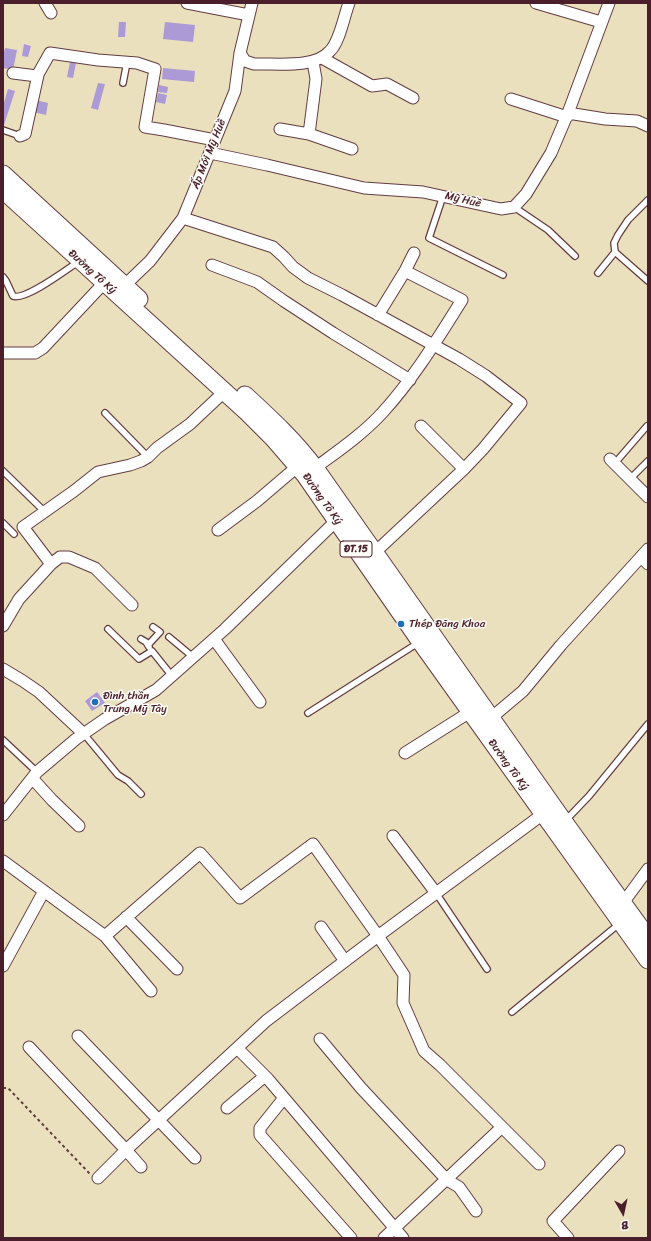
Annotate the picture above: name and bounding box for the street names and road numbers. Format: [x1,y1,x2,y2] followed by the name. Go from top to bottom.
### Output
[189,117,229,191] street label: Ấp Mới Mỹ Huề
[444,189,482,211] street label: Mỹ Huề
[65,247,119,297] street label: Đường Tô Ký
[299,471,345,527] street label: Đường Tô Ký
[340,541,372,557] road number: ĐT.15
[485,737,531,793] street label: Đường Tô Ký

